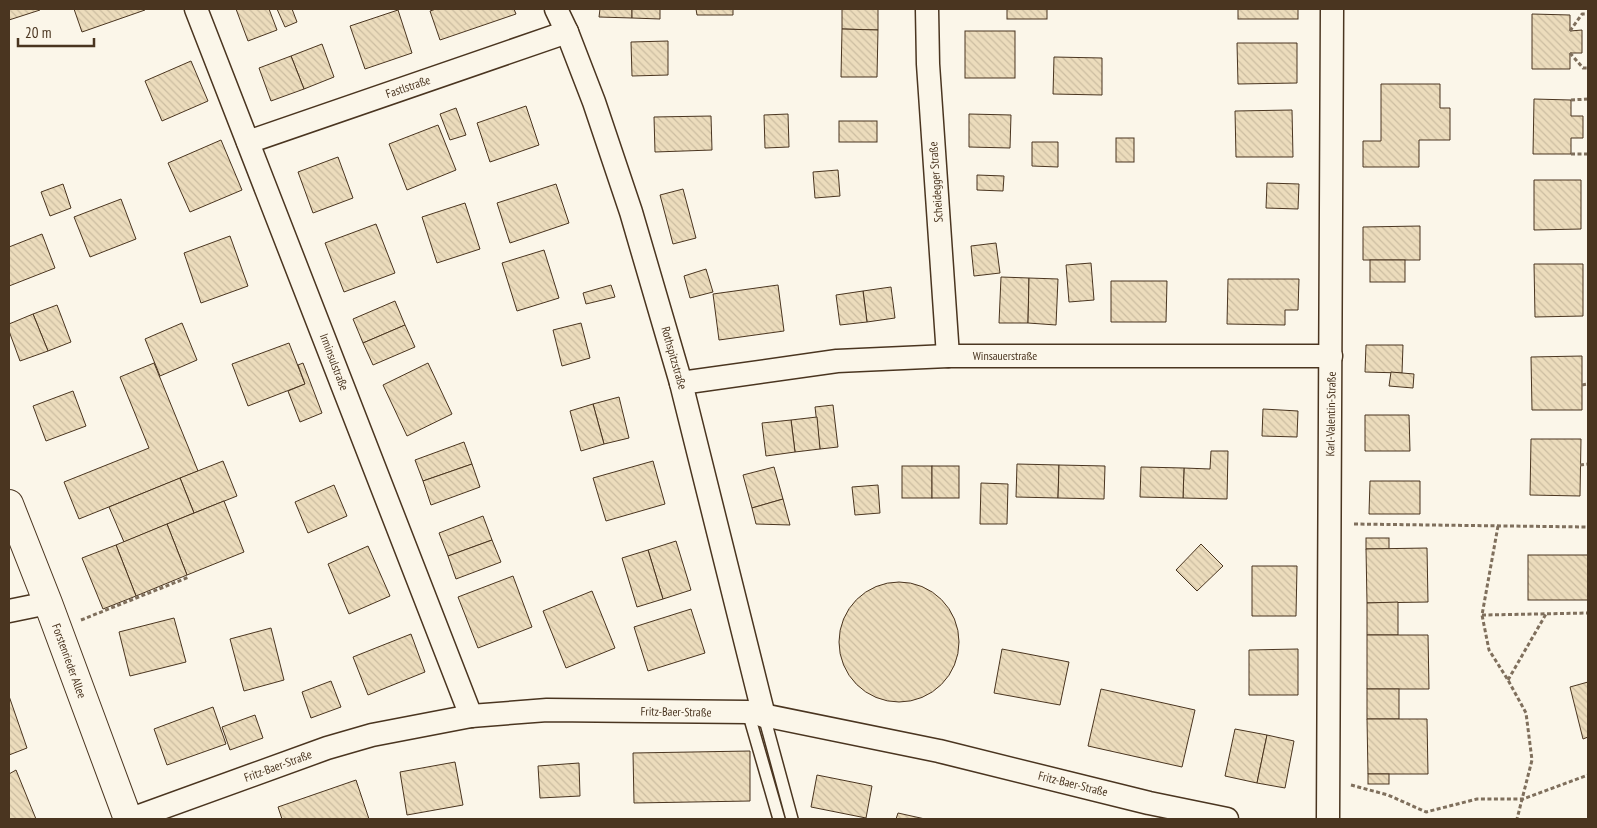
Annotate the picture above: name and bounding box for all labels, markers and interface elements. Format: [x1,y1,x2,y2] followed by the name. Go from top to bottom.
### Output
[18,15,94,47] scale bar
[25,23,51,42] text: 20 m
[384,72,432,101] street label: Fastlstraße
[925,141,946,223] street label: Scheidegger Straße
[658,325,691,391] street label: Rothspitzstraße
[317,331,352,393] street label: Irminsulstraße
[973,348,1037,363] street label: Winsauerstraße
[1322,371,1339,457] street label: Karl-Valentin-Straße
[49,621,90,700] street label: Forstenrieder Allee
[640,703,712,720] street label: Fritz-Baer-Straße
[242,746,314,785] street label: Fritz-Baer-Straße
[1037,768,1109,799] street label: Fritz-Baer-Straße

